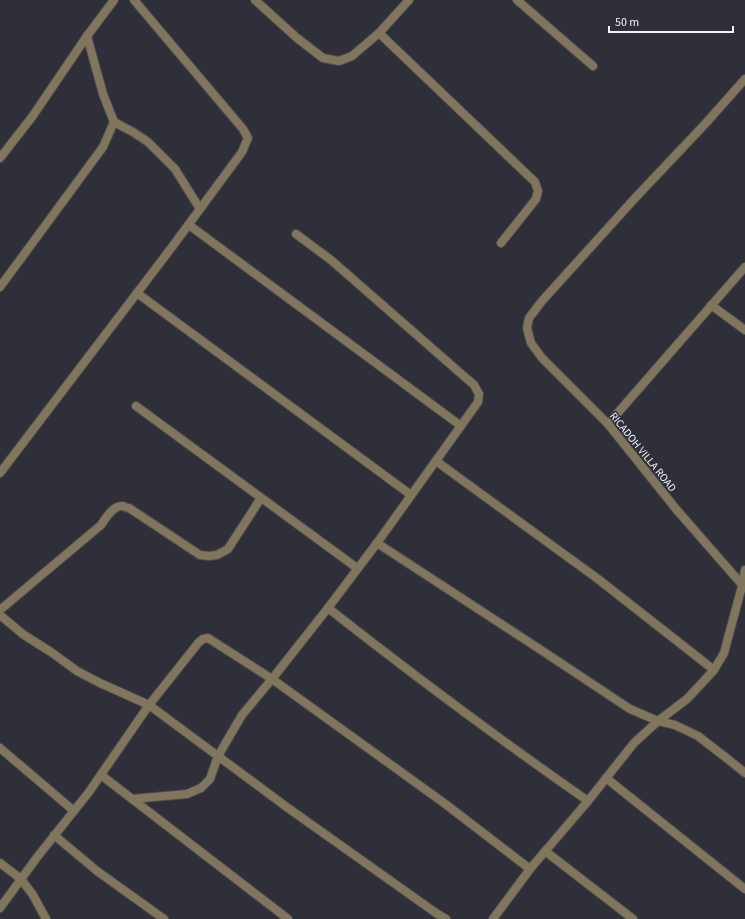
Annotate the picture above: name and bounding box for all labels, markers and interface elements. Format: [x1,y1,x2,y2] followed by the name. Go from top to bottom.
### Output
[609,8,733,34] scale bar
[615,14,639,31] text: 50 m
[606,409,680,495] street label: RICADOH VILLA ROAD

